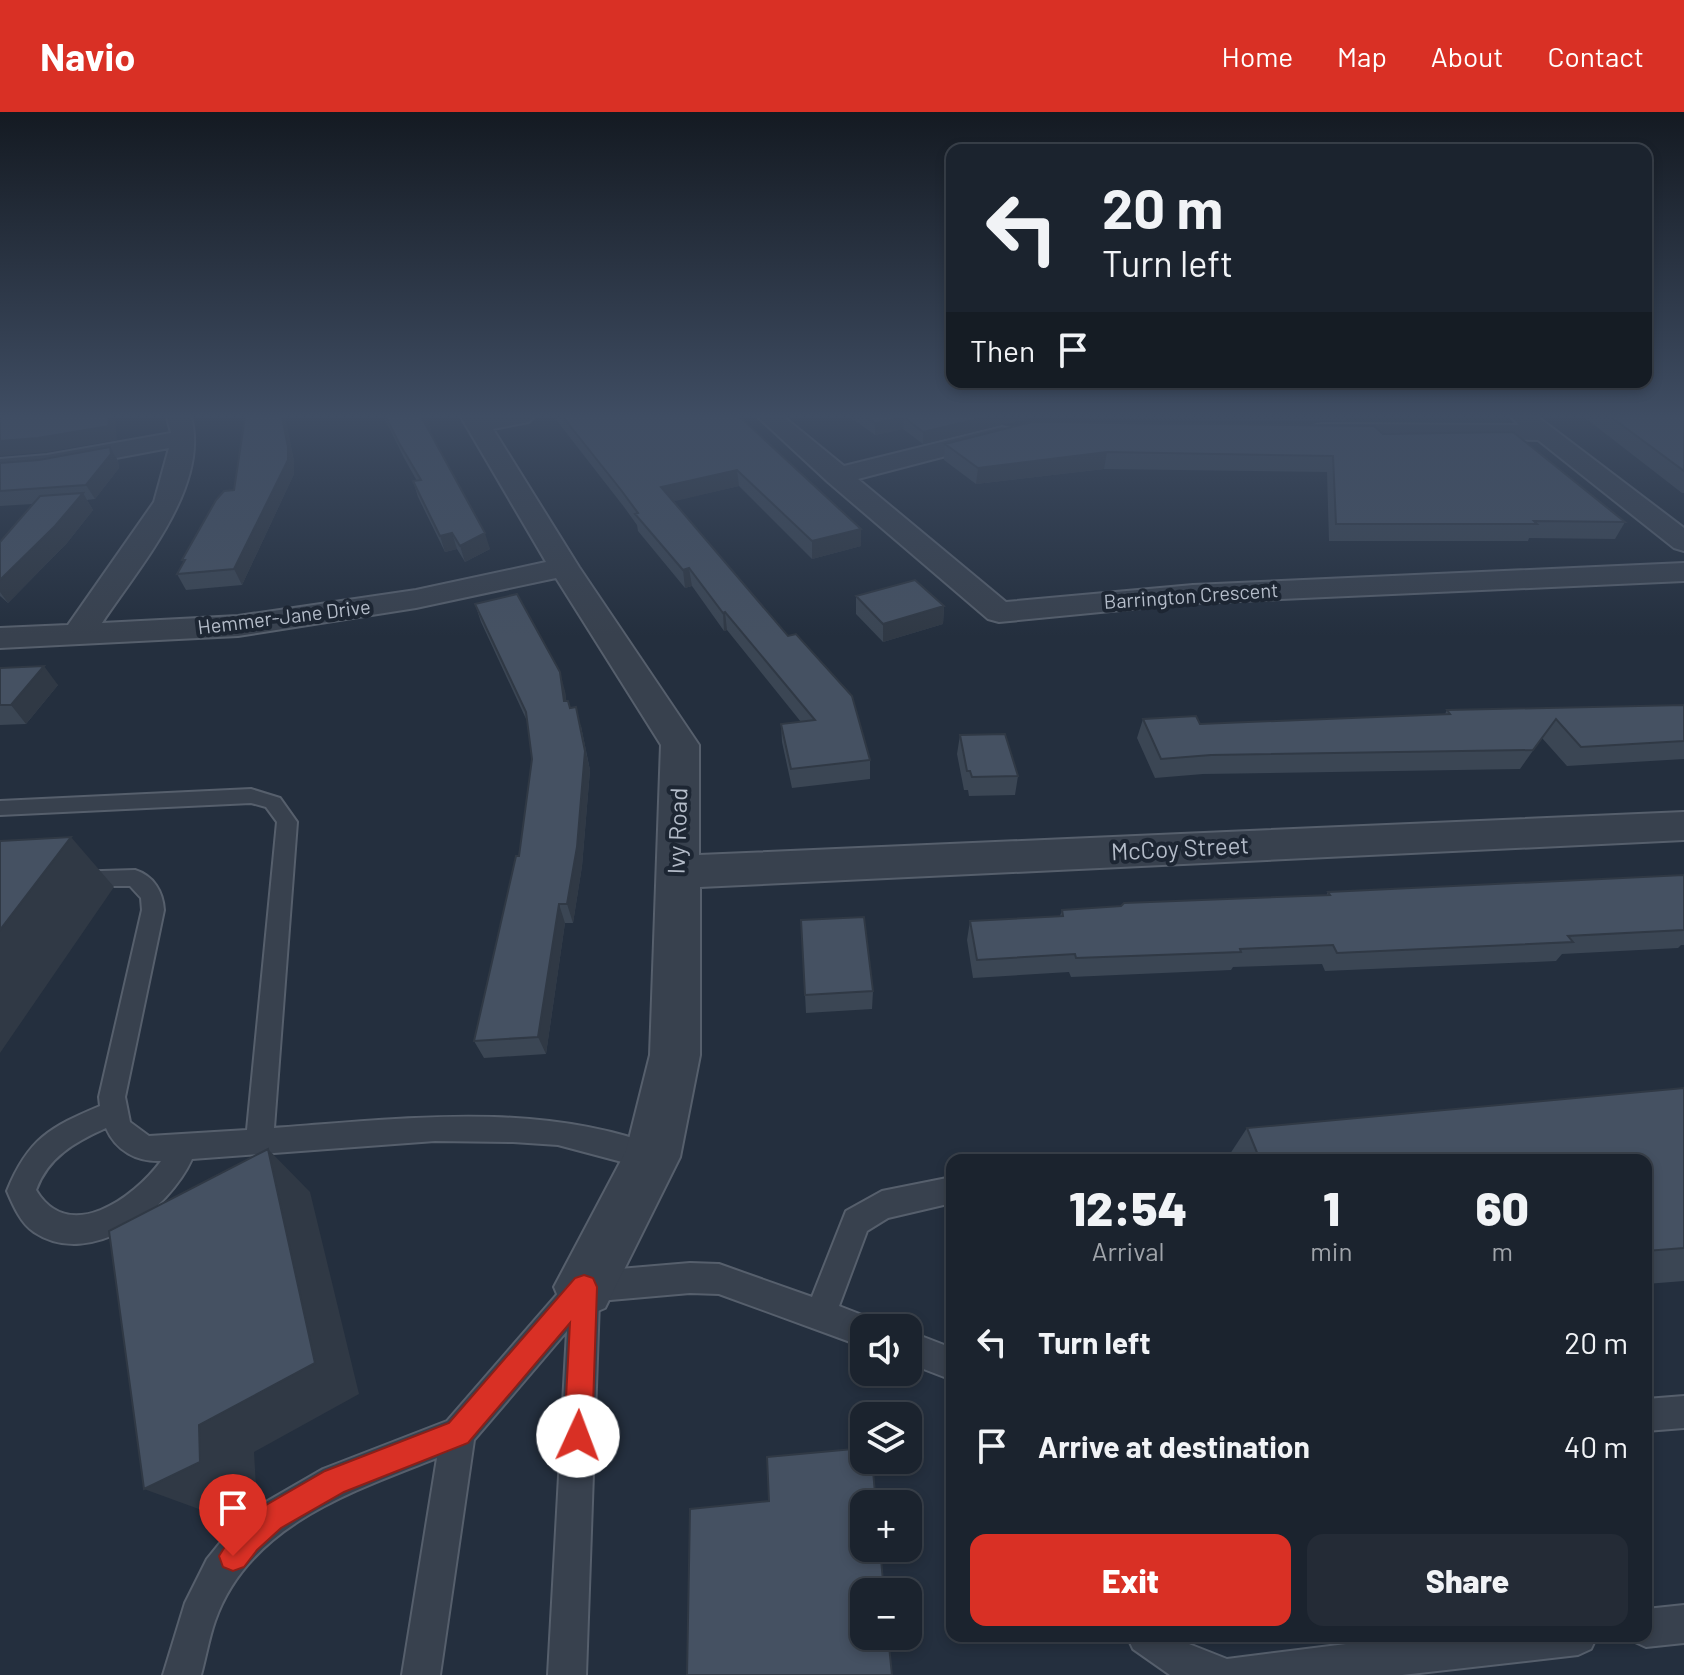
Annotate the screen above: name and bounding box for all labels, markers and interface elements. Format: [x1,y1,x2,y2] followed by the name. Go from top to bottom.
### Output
[40,33,135,79] text: Navio
[1222,39,1293,73] text: Home
[1337,39,1387,73] text: Map
[1431,39,1503,73] text: About
[1547,39,1644,73] text: Contact
[1102,173,1223,240] text: 20 m
[970,176,1074,280] icon: left
[1102,241,1233,284] text: Turn left
[1051,328,1095,372] icon: arrive
[970,332,1035,368] text: Then
[1103,577,1279,613] street label: Barrington Crescent
[196,593,372,639] street label: Hemmer-Jane Drive
[660,787,693,875] street label: Ivy Road
[1110,829,1250,866] street label: McCoy Street
[1069,1178,1187,1236] text: 12:54
[1323,1178,1340,1236] text: 1
[1475,1178,1529,1236] text: 60
[1092,1235,1165,1266] text: Arrival
[1310,1235,1352,1266] text: min
[1491,1235,1513,1266] text: m
[850,1314,922,1650] map controls
[850,1314,922,1386] button: sound
[970,1320,1014,1364] icon: left
[1038,1324,1151,1360] text: Turn left
[1564,1324,1628,1360] text: 20 m
[536,1394,620,1478] position arrow
[850,1402,922,1474] button: layers
[970,1424,1014,1468] icon: arrive
[1038,1428,1310,1464] text: Arrive at destination
[1564,1428,1628,1464] text: 40 m
[199,1474,267,1556] pin
[211,1486,255,1530] icon: arrive
[850,1490,922,1562] button: +
[970,1534,1291,1626] button: Exit
[1307,1534,1628,1626] button: Share
[850,1578,922,1650] button: −

